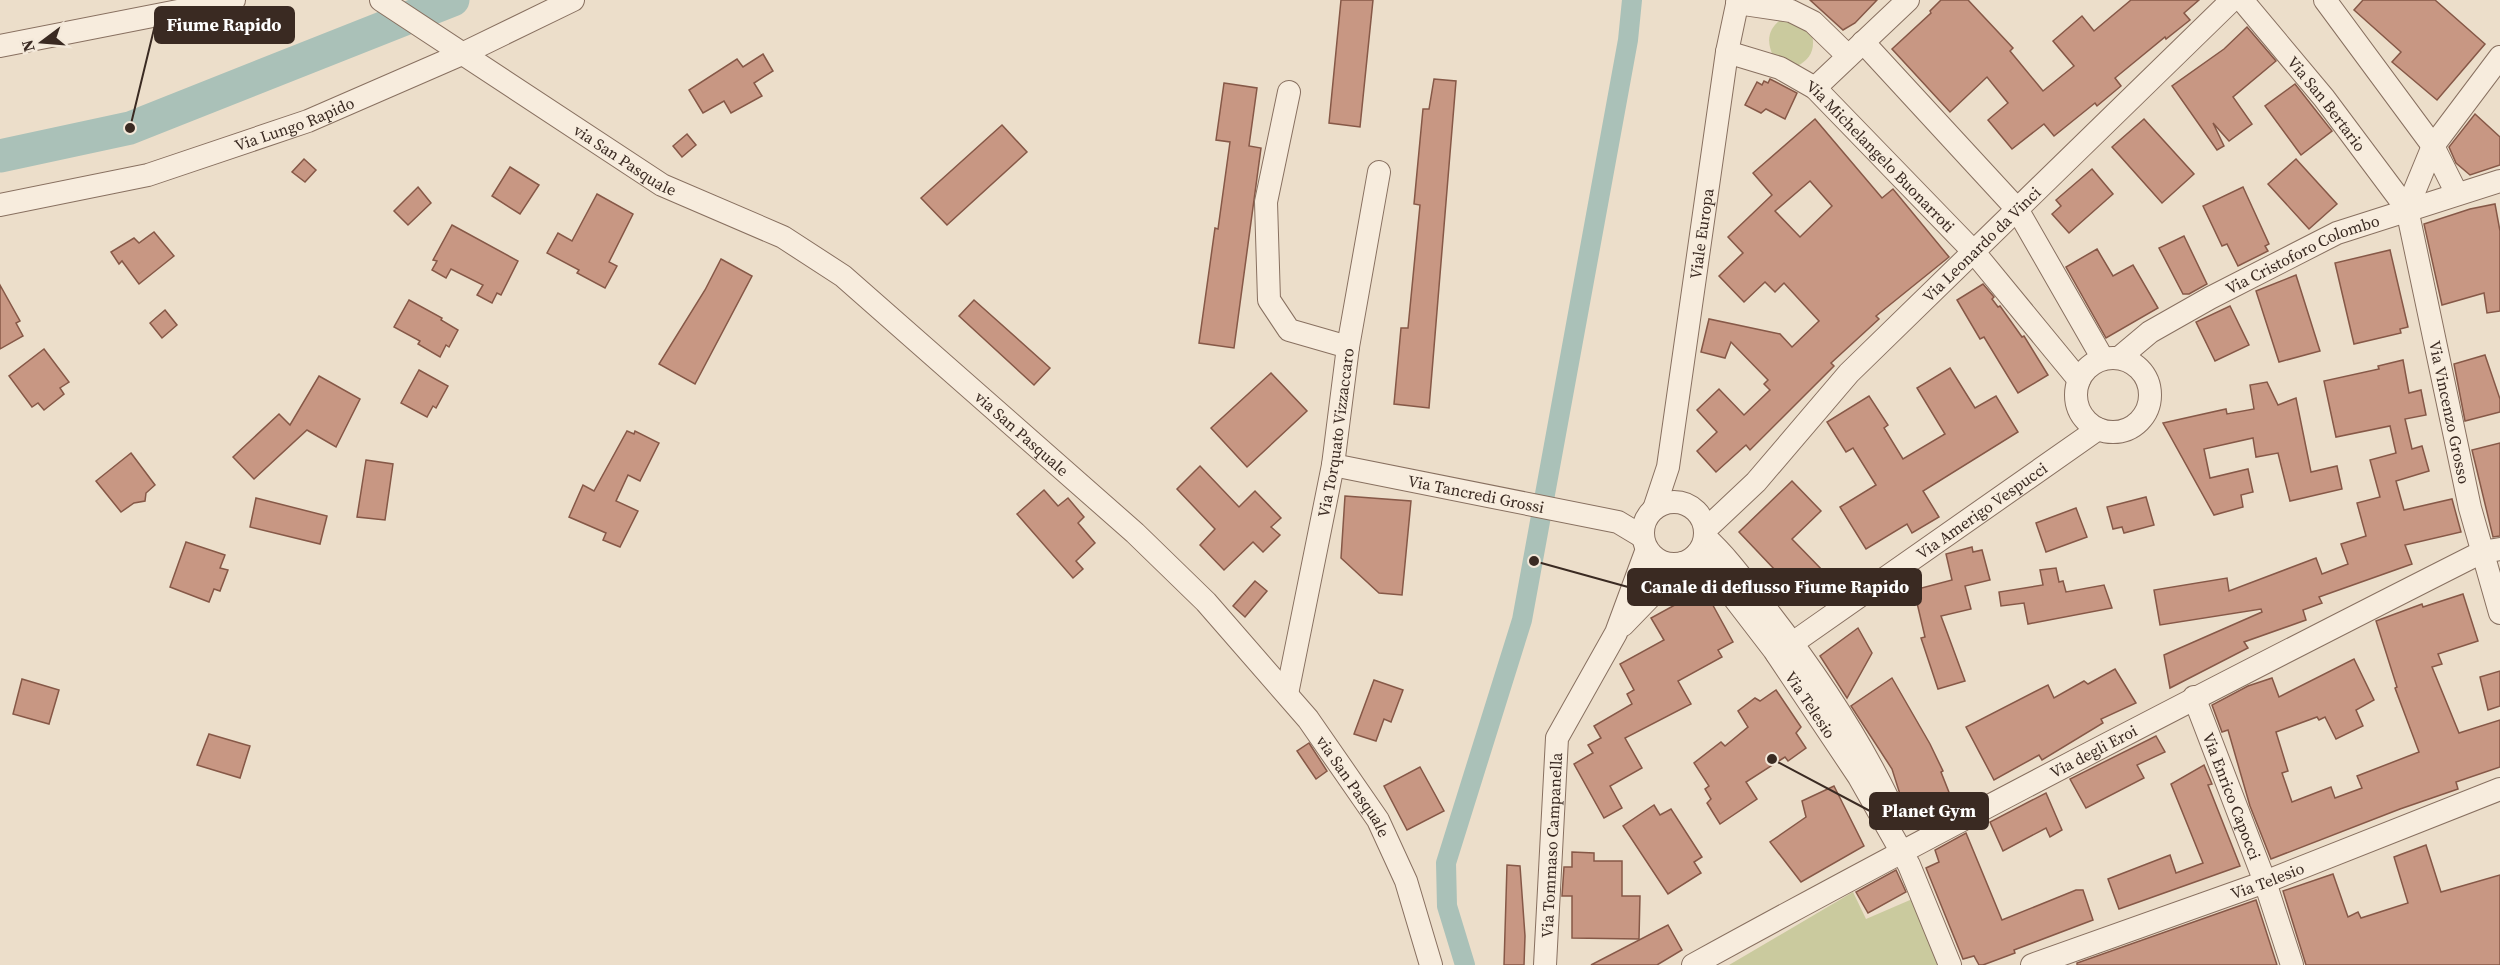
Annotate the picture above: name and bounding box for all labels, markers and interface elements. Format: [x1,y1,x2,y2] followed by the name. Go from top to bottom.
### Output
[155,7,294,43] callout: Fiume Rapido
[12,12,72,72] north arrow
[166,12,282,37] text: Fiume Rapido
[15,37,40,55] text: N
[2282,51,2371,156] street label: Via San Bertario
[1803,74,1960,237] street label: Via Michelangelo Buonarroti
[232,91,358,156] street label: Via Lungo Rapido
[569,119,680,201] street label: via San Pasquale
[1917,181,2045,307] street label: Via Leonardo da Vinci
[1684,186,1719,280] street label: Viale Europa
[2222,209,2382,299] street label: Via Cristoforo Colombo
[2424,339,2476,486] street label: Via Vincenzo Grosso
[1312,346,1359,519] street label: Via Torquato Vizzaccaro
[970,386,1074,481] street label: via San Pasquale
[1912,457,2052,564] street label: Via Amerigo Vespucci
[1406,469,1547,518] street label: Via Tancredi Grossi
[1628,569,1921,605] callout: Canale di deflusso Fiume Rapido
[1641,574,1909,599] text: Canale di deflusso Fiume Rapido
[1780,667,1841,743] street label: Via Telesio
[2046,719,2141,783] street label: Via degli Eroi
[2198,729,2266,863] street label: Via Enrico Capocci
[1311,731,1395,840] street label: via San Pasquale
[1535,751,1567,938] street label: Via Tommaso Campanella
[1870,793,1988,829] callout: Planet Gym
[1882,798,1976,823] text: Planet Gym
[2228,857,2307,904] street label: Via Telesio

